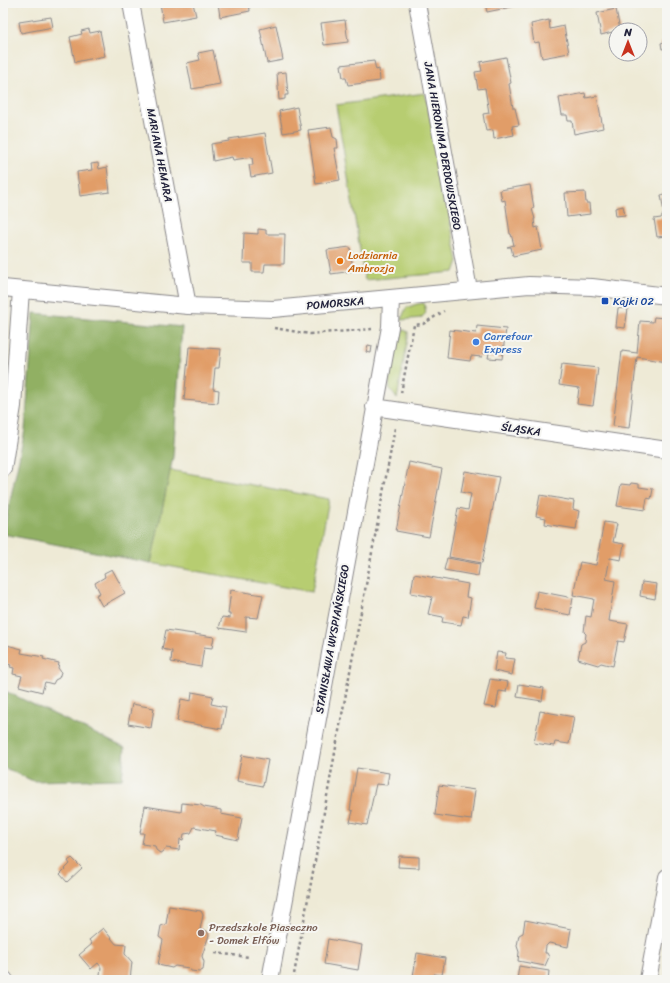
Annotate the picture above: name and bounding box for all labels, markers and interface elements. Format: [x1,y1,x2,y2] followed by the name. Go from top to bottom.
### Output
[608,22,648,62] north arrow
[623,23,632,42] text: N
[418,59,467,232] street label: JANA HIERONIMA DERDOWSKIEGO
[141,106,178,204] street label: MARIANA HEMARA
[347,246,398,278] place label: Lodziarnia Ambrozja
[335,256,345,266] marker: Lodziarnia Ambrozja
[306,292,365,315] street label: POMORSKA
[613,292,654,311] place label: Kajki 02
[600,296,610,306] marker: Kajki 02
[484,327,533,359] place label: Carrefour Express
[471,337,481,347] marker: Carrefour Express
[500,417,542,442] street label: ŚLĄSKA
[310,563,355,715] street label: STANISŁAWA WYSPIAŃSKIEGO
[209,918,318,950] place label: Przedszkole Piaseczno - Domek Elfów
[196,928,206,938] marker: Przedszkole Piaseczno - Domek Elfów

